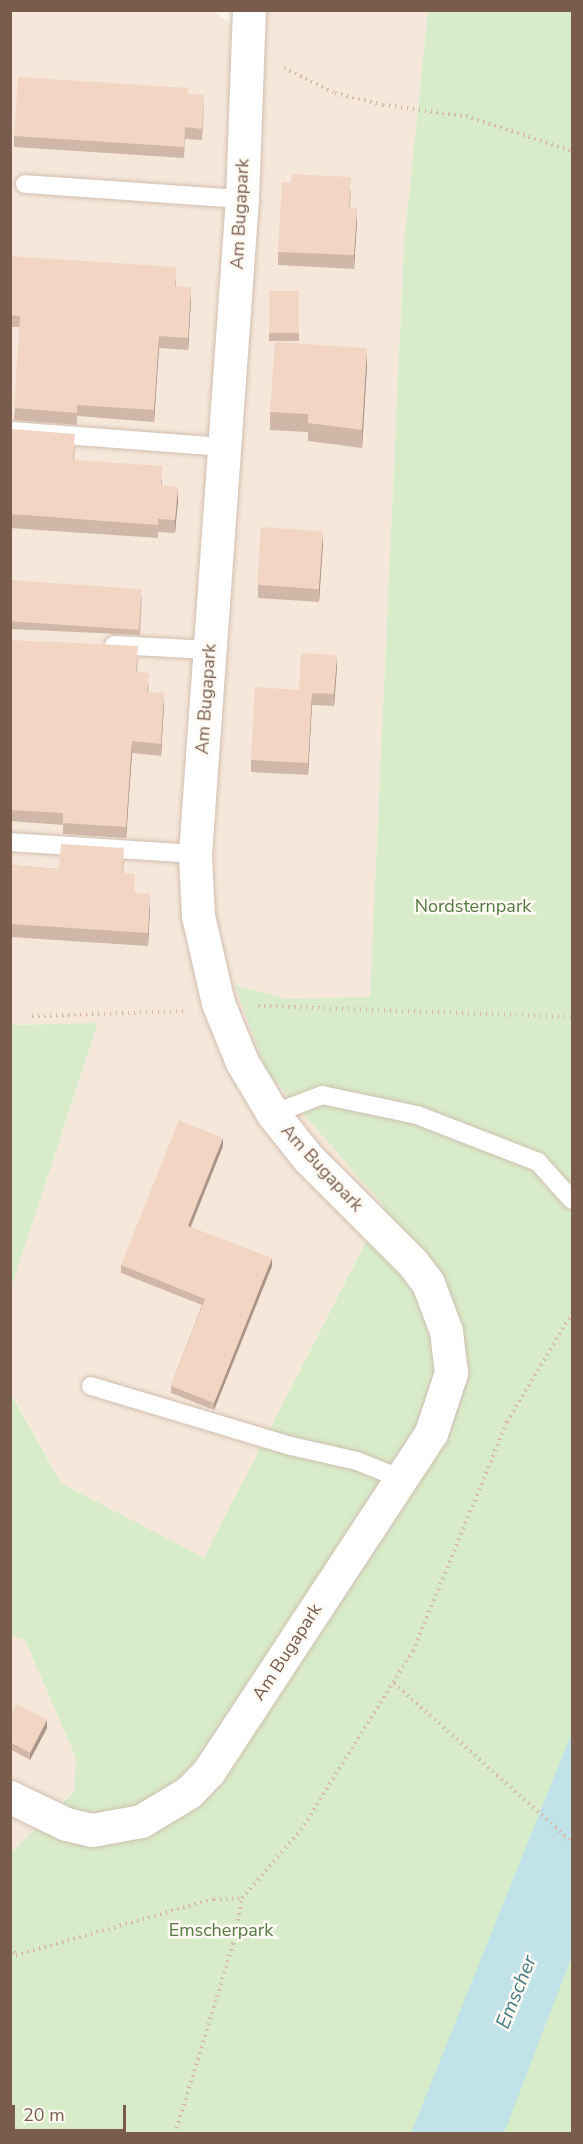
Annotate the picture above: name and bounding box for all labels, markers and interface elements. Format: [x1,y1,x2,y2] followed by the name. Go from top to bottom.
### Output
[226,158,254,270] street label: Am Bugapark
[191,643,221,755] street label: Am Bugapark
[415,895,531,917] park label: Nordsternpark
[276,1120,368,1216] street label: Am Bugapark
[248,1600,326,1704] street label: Am Bugapark
[169,1919,273,1941] park label: Emscherpark
[490,1952,542,2032] water label: Emscher
[15,2093,129,2131] scale bar
[23,2103,65,2127] text: 20 m

